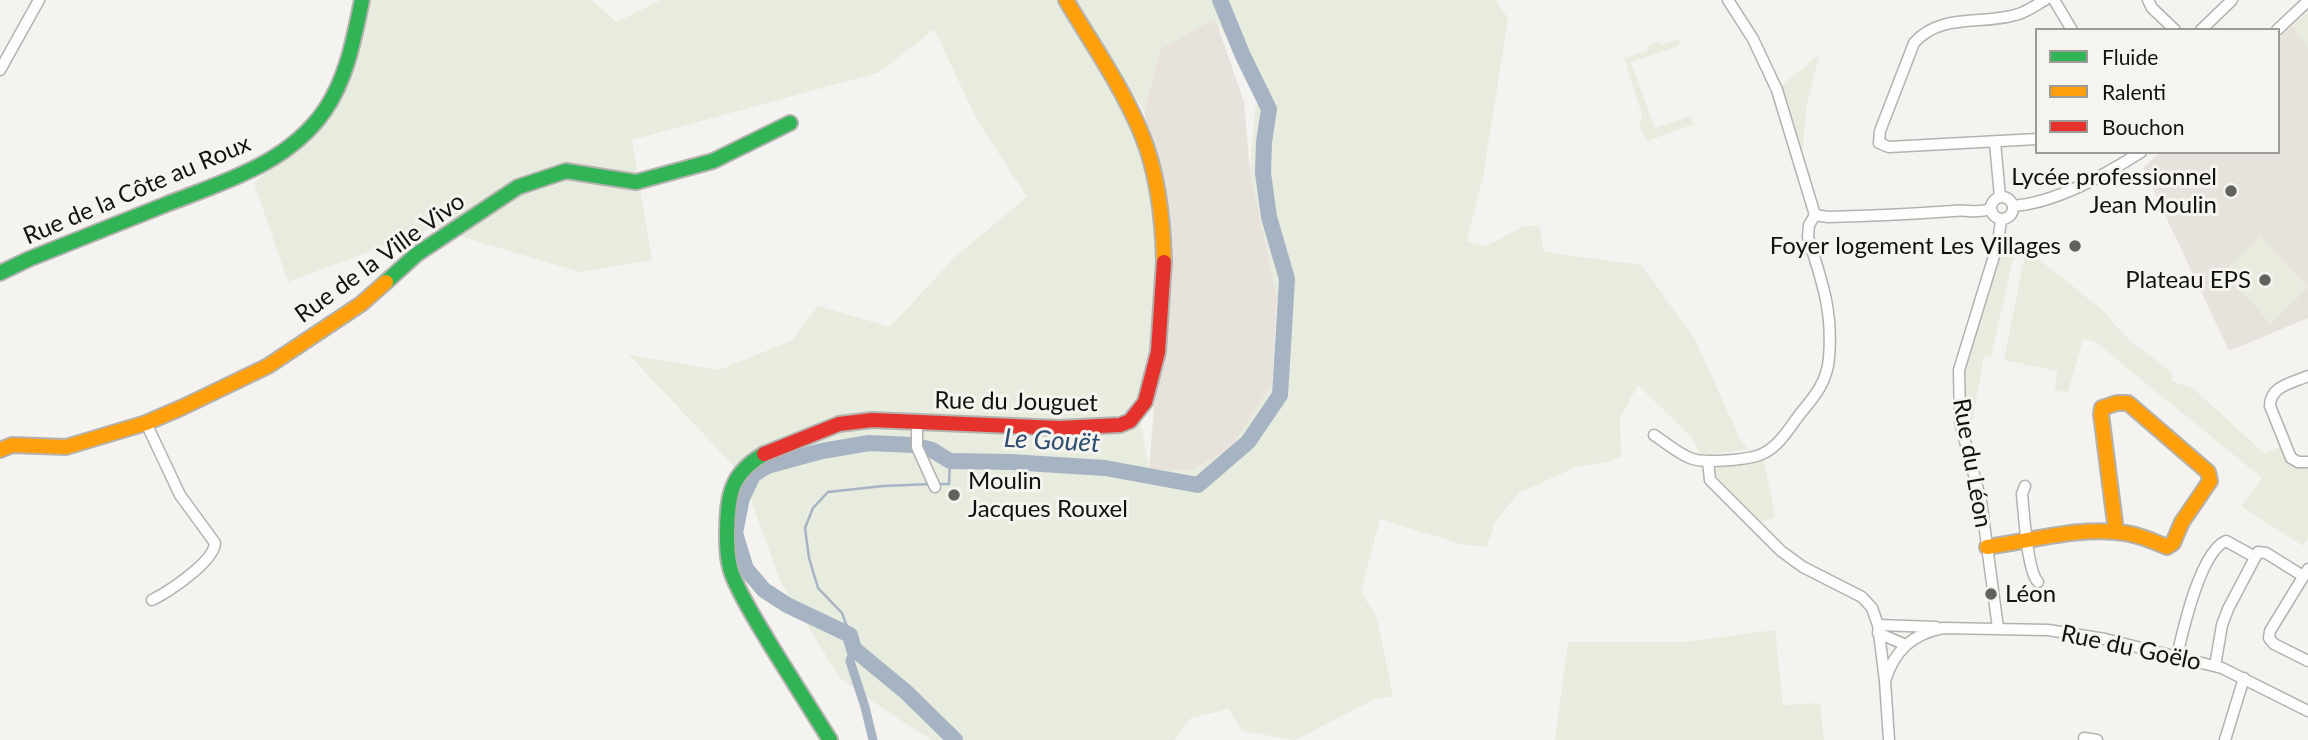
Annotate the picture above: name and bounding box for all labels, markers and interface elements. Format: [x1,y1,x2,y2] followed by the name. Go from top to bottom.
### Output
[2035,28,2280,154] legend
[2102,44,2158,69] text: Fluide
[2102,79,2166,104] text: Ralenti
[2102,114,2184,139] text: Bouchon
[19,129,255,251] street label: Rue de la Côte au Roux
[2011,163,2217,219] place label: Lycée professionnel Jean Moulin
[2223,183,2239,199] marker: Lycée professionnel Jean Moulin
[290,187,470,329] street label: Rue de la Ville Vivo
[1770,232,2061,260] place label: Foyer logement Les Villages
[2067,238,2083,254] marker: Foyer logement Les Villages
[2125,266,2251,294] place label: Plateau EPS
[2257,272,2273,288] marker: Plateau EPS
[934,386,1098,418] street label: Rue du Jouguet
[1946,396,1998,530] street label: Rue du Léon
[1003,423,1101,459] water label: Le Gouët
[968,467,1128,523] place label: Moulin Jacques Rouxel
[946,487,962,503] marker: Moulin Jacques Rouxel
[2005,580,2056,608] place label: Léon
[1983,586,1999,602] marker: Léon
[2058,619,2204,677] street label: Rue du Goëlo

